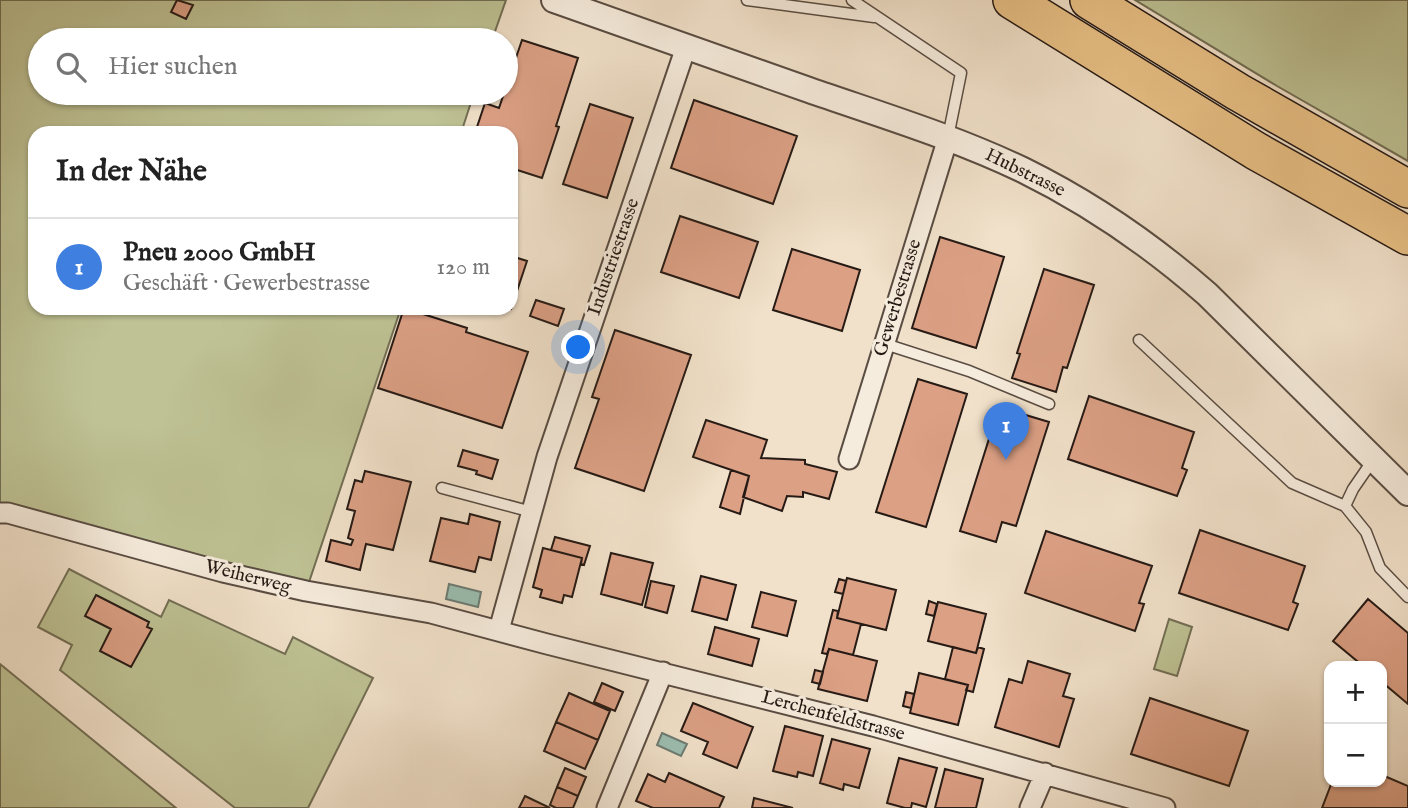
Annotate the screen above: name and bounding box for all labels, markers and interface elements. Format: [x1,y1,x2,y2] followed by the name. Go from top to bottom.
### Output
[28,28,518,105] search box
[52,48,90,86] icon: search
[108,50,238,83] text: Hier suchen
[981,143,1069,203] street label: Hubstrasse
[56,153,207,191] text: In der Nähe
[583,195,645,319] street label: Industriestrasse
[123,236,316,269] text: Pneu 2000 GmbH
[869,236,927,360] street label: Gewerbestrasse
[75,253,83,282] text: 1
[437,253,490,282] text: 120 m
[123,269,370,298] text: Geschäft · Gewerbestrasse
[561,330,595,364] your location
[983,402,1029,460] pin: 1
[202,555,294,599] street label: Weiherweg
[1324,661,1387,787] map controls
[1324,661,1387,724] button: +
[759,685,908,747] street label: Lerchenfeldstrasse
[1324,724,1387,787] button: −

